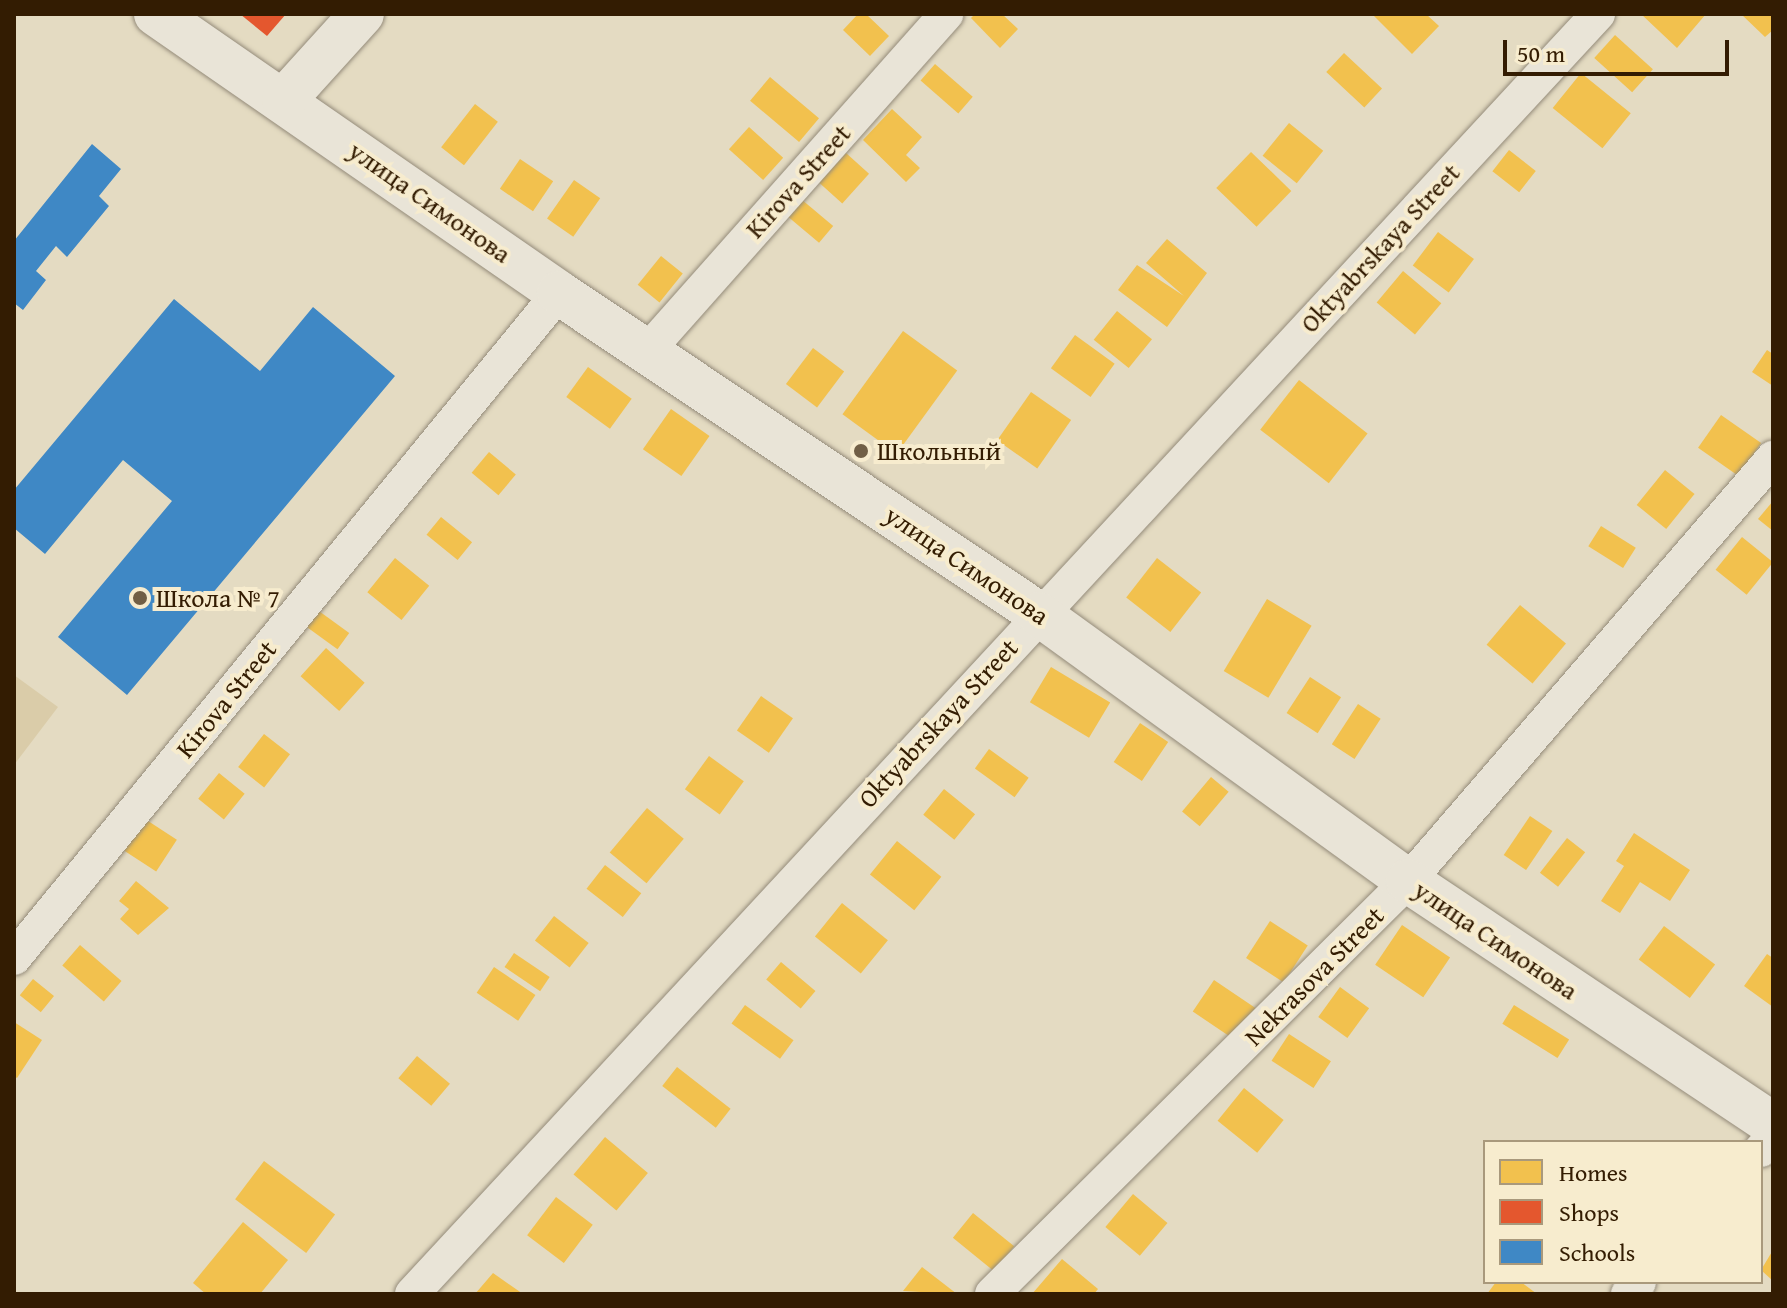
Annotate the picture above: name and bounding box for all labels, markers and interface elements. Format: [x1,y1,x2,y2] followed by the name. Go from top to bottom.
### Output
[1507,24,1733,74] scale bar
[1517,36,1565,71] text: 50 m
[739,118,857,244] street label: Kirova Street
[343,135,517,269] street label: улица Симонова
[1294,157,1466,339] street label: Oktyabrskaya Street
[877,435,1001,467] place label: Школьный
[852,442,870,460] marker: Школьный
[879,499,1055,631] street label: улица Симонова
[156,582,280,614] place label: Школа № 7
[131,589,149,607] marker: Школа № 7
[852,632,1024,814] street label: Oktyabrskaya Street
[169,634,283,764] street label: Kirova Street
[1408,874,1584,1006] street label: улица Симонова
[1238,900,1390,1052] street label: Nekrasova Street
[1483,1140,1763,1284] legend
[1559,1155,1628,1190] text: Homes
[1559,1195,1619,1230] text: Shops
[1559,1235,1635,1270] text: Schools

